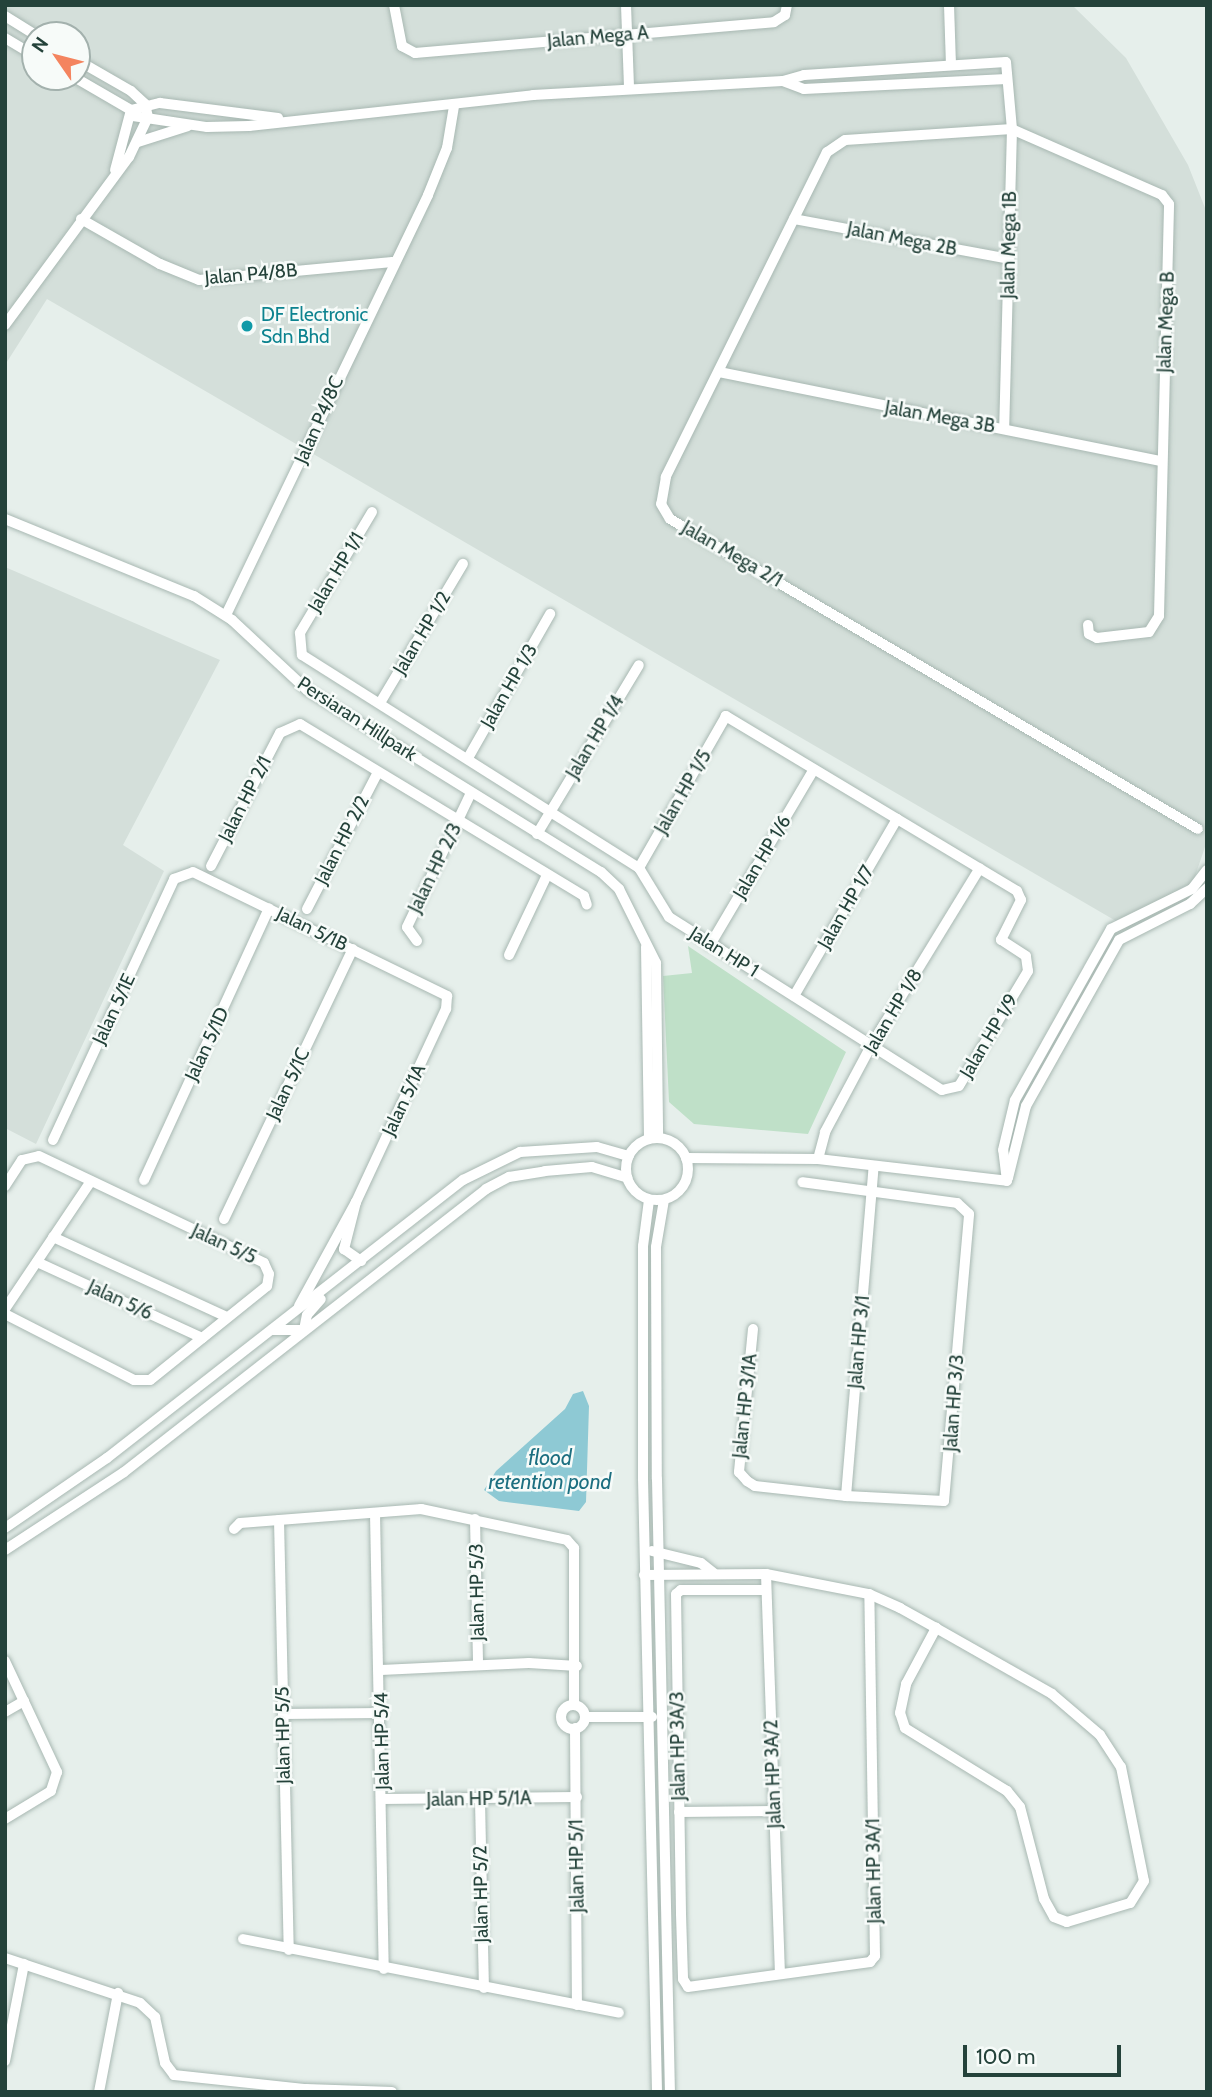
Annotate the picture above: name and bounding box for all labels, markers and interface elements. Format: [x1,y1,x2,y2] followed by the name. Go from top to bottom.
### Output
[21,21,91,91] north arrow
[546,21,650,53] street label: Jalan Mega A
[27,33,53,57] text: N
[997,191,1021,299] street label: Jalan Mega 1B
[845,217,959,261] street label: Jalan Mega 2B
[204,259,298,289] street label: Jalan P4/8B
[1153,271,1179,373] street label: Jalan Mega B
[261,304,368,348] place label: DF Electronic Sdn Bhd
[239,318,255,334] marker: DF Electronic Sdn Bhd
[290,373,348,467] street label: Jalan P4/8C
[883,396,997,438] street label: Jalan Mega 3B
[678,516,786,592] street label: Jalan Mega 2/1
[303,528,369,616] street label: Jalan HP 1/1
[388,587,456,679] street label: Jalan HP 1/2
[476,640,542,732] street label: Jalan HP 1/3
[293,672,421,766] street label: Persiaran Hillpark
[561,691,629,783] street label: Jalan HP 1/4
[650,746,716,838] street label: Jalan HP 1/5
[214,752,276,846] street label: Jalan HP 2/1
[310,792,374,888] street label: Jalan HP 2/2
[728,811,796,903] street label: Jalan HP 1/6
[403,819,467,917] street label: Jalan HP 2/3
[813,861,879,953] street label: Jalan HP 1/7
[273,902,351,956] street label: Jalan 5/1B
[685,922,763,982] street label: Jalan HP 1
[859,965,927,1057] street label: Jalan HP 1/8
[88,970,140,1048] street label: Jalan 5/1E
[955,990,1023,1082] street label: Jalan HP 1/9
[180,1004,234,1084] street label: Jalan 5/1D
[261,1044,315,1124] street label: Jalan 5/1C
[377,1060,431,1140] street label: Jalan 5/1A
[188,1219,260,1269] street label: Jalan 5/5
[84,1275,156,1325] street label: Jalan 5/6
[844,1294,874,1390] street label: Jalan HP 3/1
[728,1353,762,1459] street label: Jalan HP 3/1A
[939,1354,969,1452] street label: Jalan HP 3/3
[489,1445,611,1495] water label: flood retention pond
[465,1543,489,1641] street label: Jalan HP 5/3
[271,1686,295,1784] street label: Jalan HP 5/5
[666,1691,690,1801] street label: Jalan HP 3A/3
[370,1692,394,1790] street label: Jalan HP 5/4
[760,1719,786,1829] street label: Jalan HP 3A/2
[426,1787,532,1811] street label: Jalan HP 5/1A
[862,1818,886,1924] street label: Jalan HP 3A/1
[565,1819,589,1913] street label: Jalan HP 5/1
[469,1845,493,1943] street label: Jalan HP 5/2
[967,2030,1124,2074] scale bar
[976,2044,1035,2069] text: 100 m

